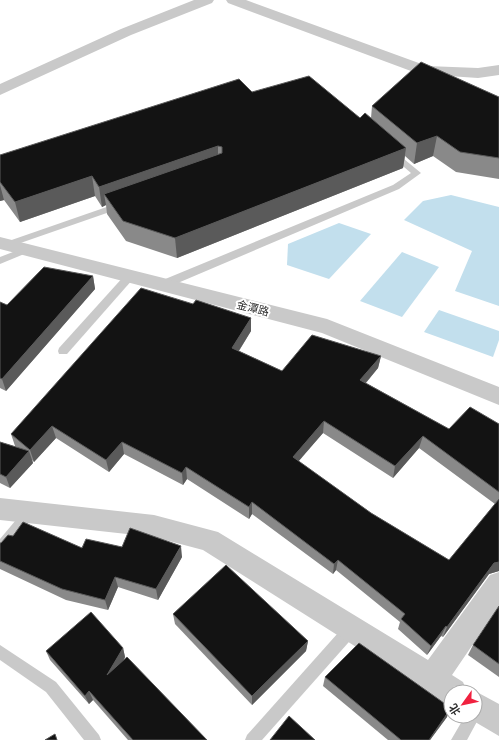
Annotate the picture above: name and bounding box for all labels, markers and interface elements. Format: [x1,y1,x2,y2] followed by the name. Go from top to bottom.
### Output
[235,298,270,319] street label: 金潭路
[443,684,483,724] north arrow
[447,701,463,717] text: 北

